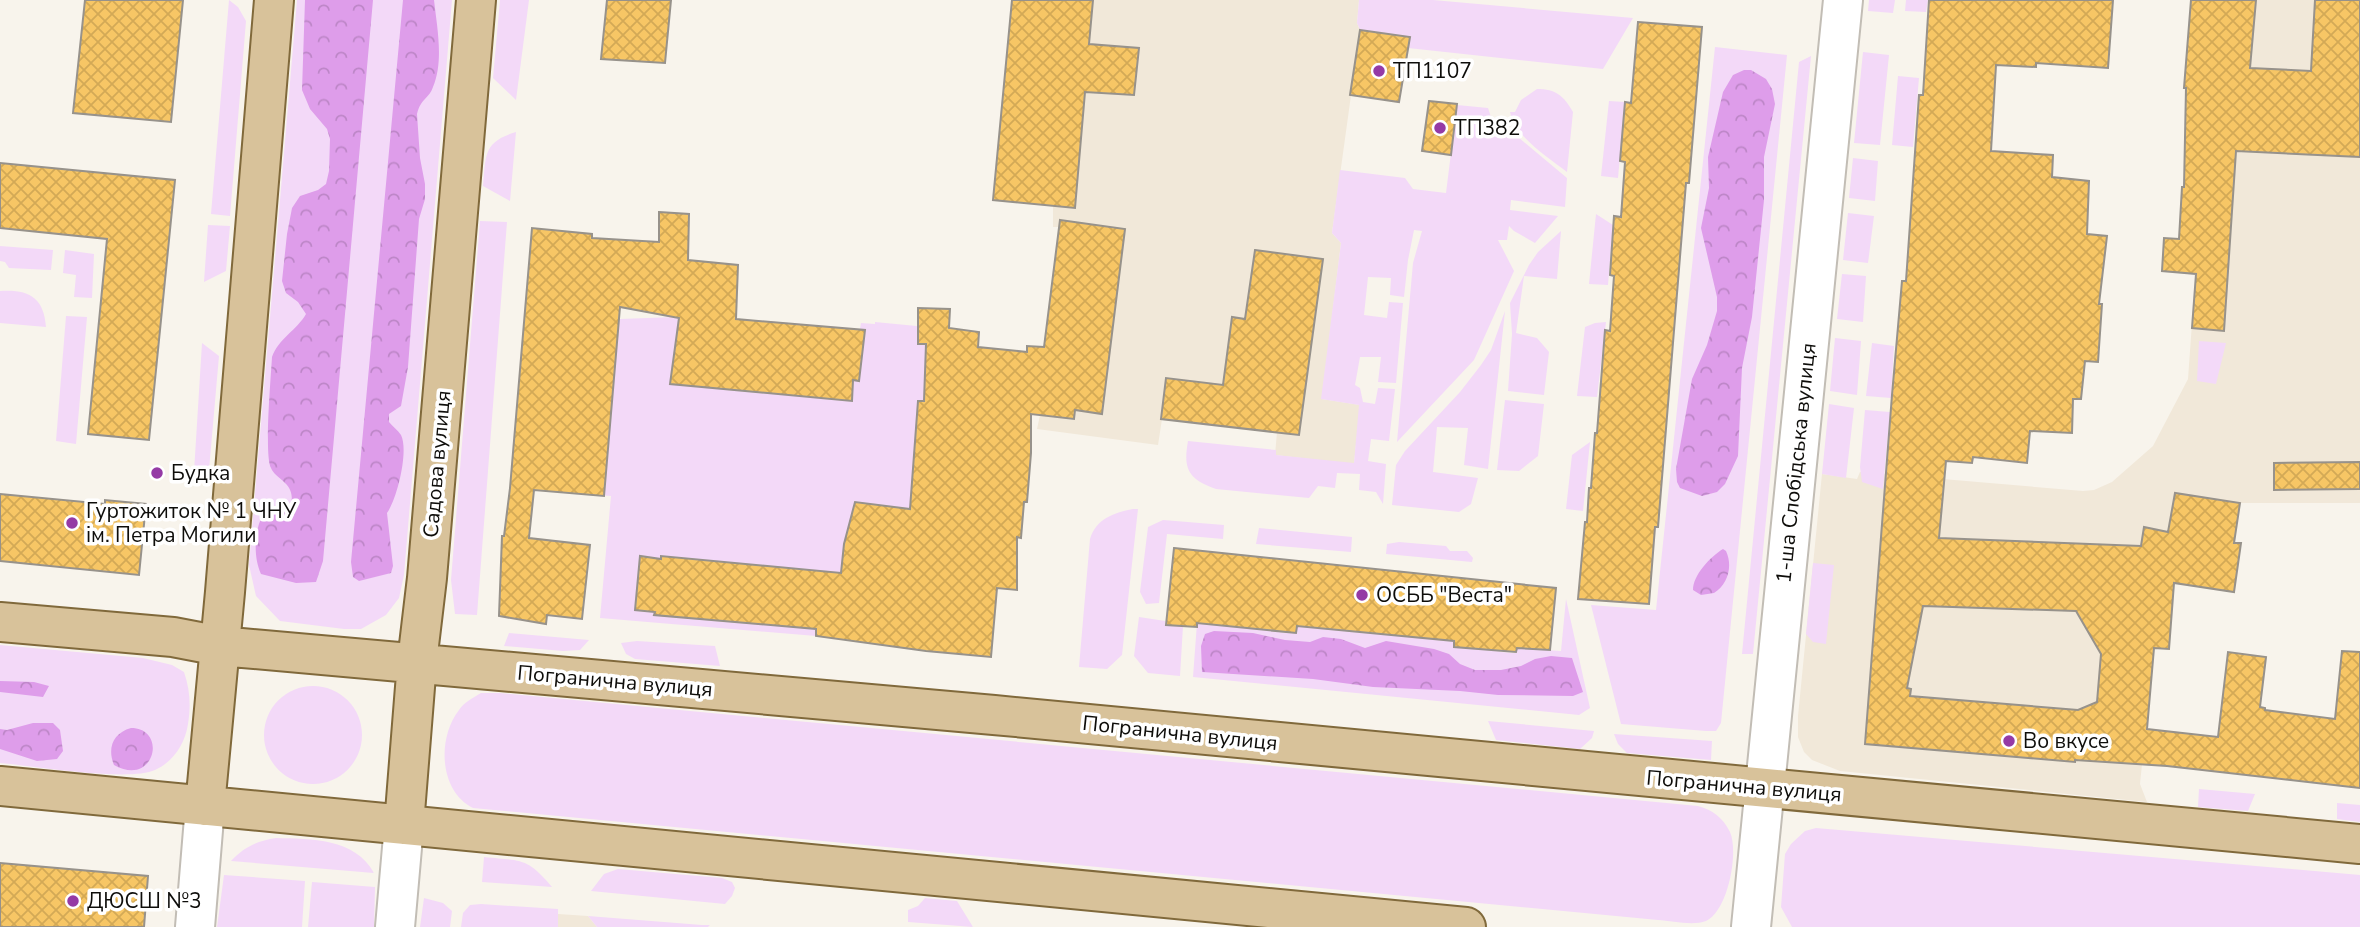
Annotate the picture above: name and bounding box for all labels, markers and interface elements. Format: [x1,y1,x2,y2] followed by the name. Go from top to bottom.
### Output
[1393,57,1472,85] place label: ТП1107
[1371,63,1387,79] marker: ТП1107
[1454,114,1520,142] place label: ТП382
[1432,120,1448,136] marker: ТП382
[1769,341,1823,585] street label: 1-ша Слобідська вулиця
[417,389,457,539] street label: Садова вулиця
[171,459,230,487] place label: Будка
[149,465,165,481] marker: Будка
[86,497,297,549] place label: Гуртожиток № 1 ЧНУ ім. Петра Могили
[64,515,80,531] marker: Гуртожиток № 1 ЧНУ ім. Петра Могили
[1376,581,1512,609] place label: ОСББ "Веста"
[1354,587,1370,603] marker: ОСББ "Веста"
[516,659,714,703] street label: Погранична вулиця
[1081,709,1279,757] street label: Погранична вулиця
[2023,727,2109,755] place label: Во вкусе
[2001,733,2017,749] marker: Во вкусе
[1645,764,1843,808] street label: Погранична вулиця
[87,887,202,915] place label: ДЮСШ №3
[65,893,81,909] marker: ДЮСШ №3

